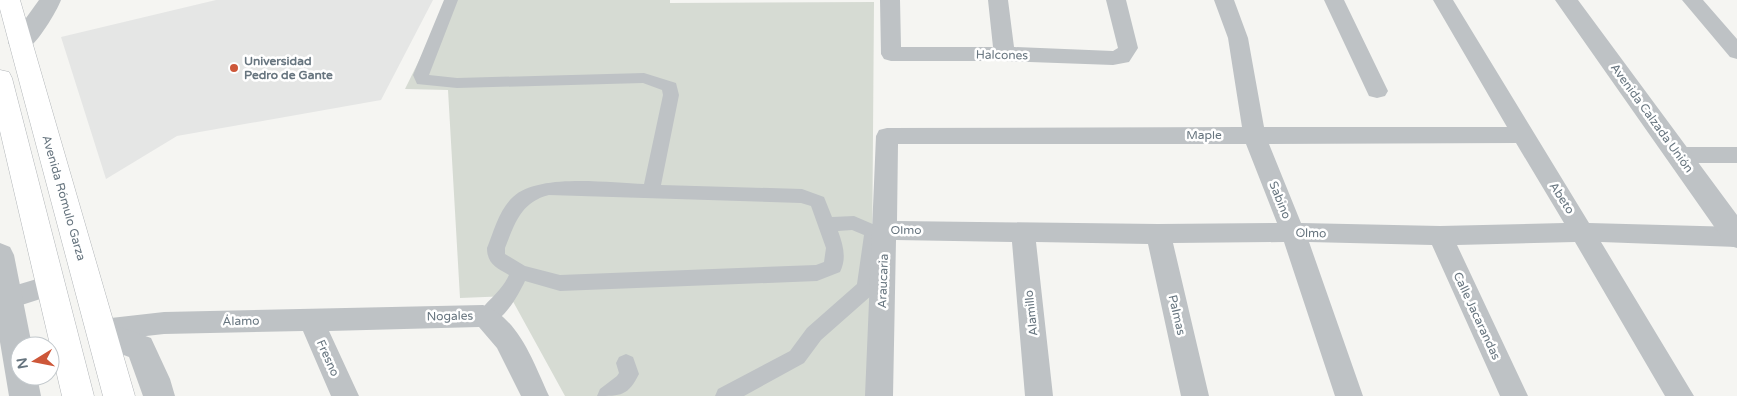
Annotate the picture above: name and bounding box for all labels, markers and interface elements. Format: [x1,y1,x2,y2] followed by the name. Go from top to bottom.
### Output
[976,48,1029,62] street label: Halcones
[244,54,333,82] place label: Universidad Pedro de Gante
[1608,61,1696,175] street label: Avenida Calzada Unión
[228,62,240,74] marker: Universidad Pedro de Gante
[1186,128,1222,142] street label: Maple
[39,134,89,262] street label: Avenida Rómulo Garza
[1266,179,1294,221] street label: Sabino
[1547,179,1577,217] street label: Abeto
[891,223,921,237] street label: Olmo
[1295,226,1327,240] street label: Olmo
[875,253,891,309] street label: Araucaria
[1451,270,1504,362] street label: Calle Jacarandas
[1022,289,1040,337] street label: Alamillo
[1166,293,1188,337] street label: Palmas
[427,309,474,323] street label: Nogales
[222,314,260,328] street label: Álamo
[10,336,60,386] north arrow
[314,338,342,378] street label: Fresno
[13,356,32,370] text: N

